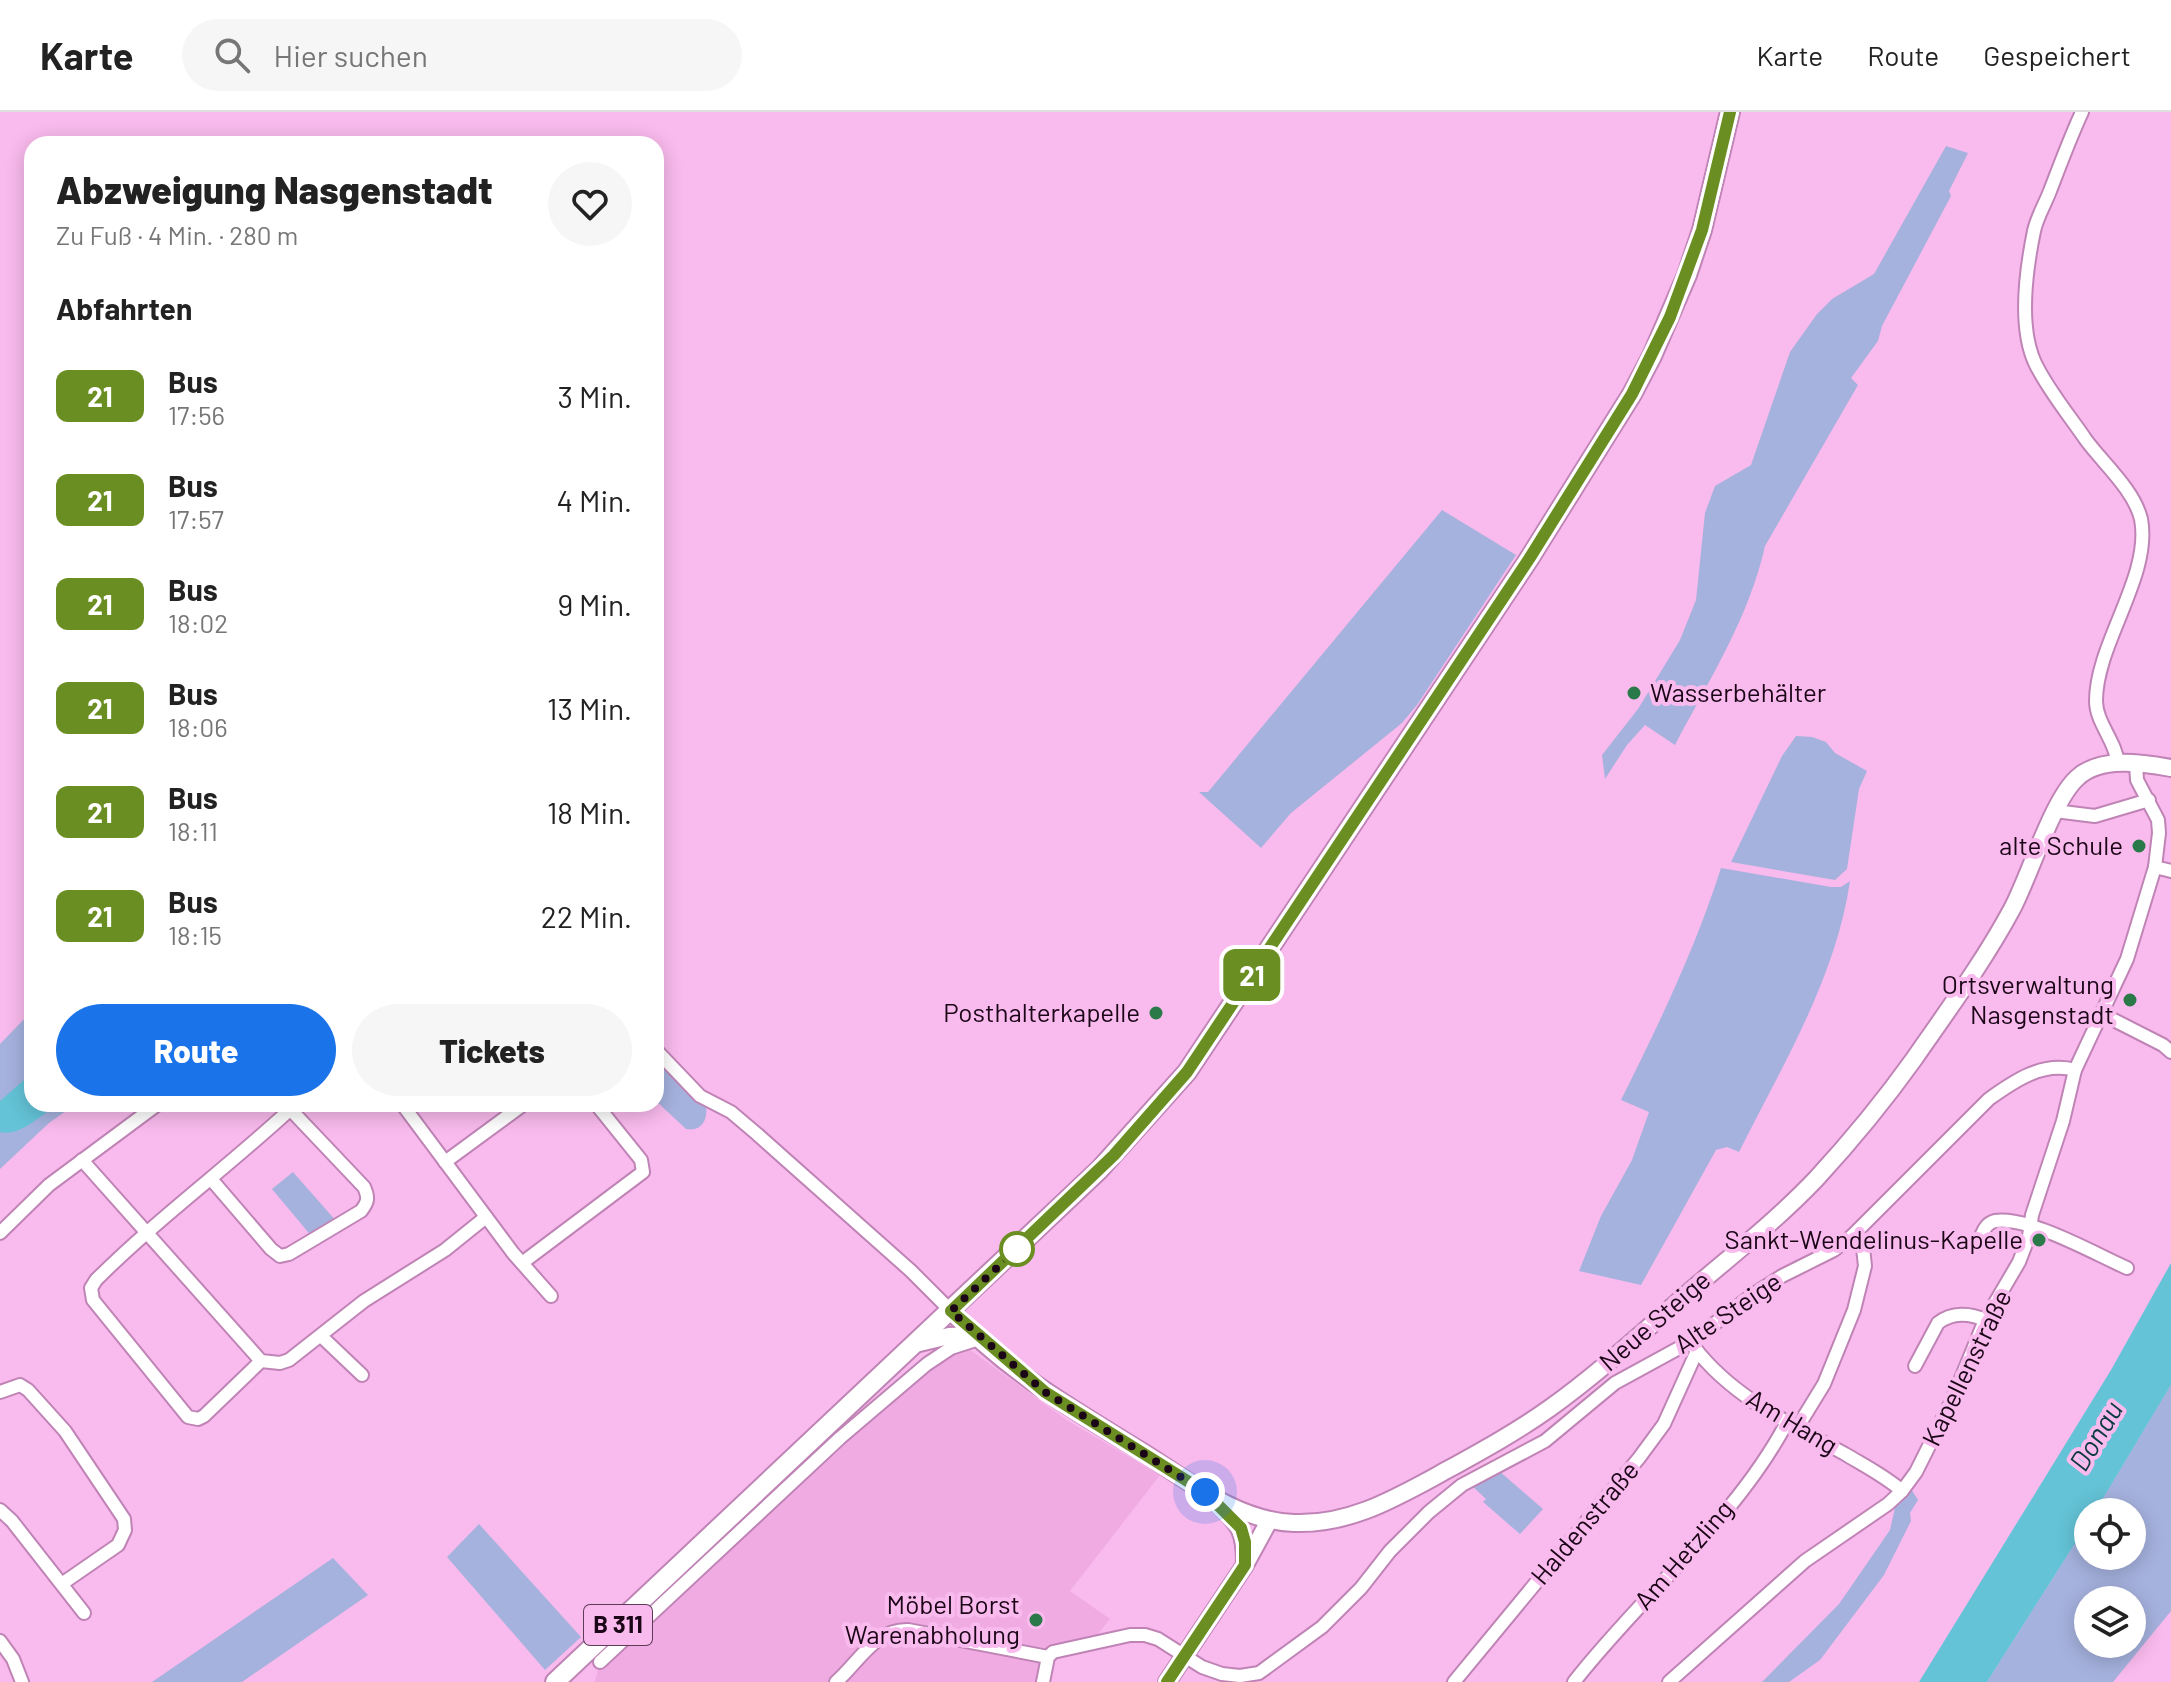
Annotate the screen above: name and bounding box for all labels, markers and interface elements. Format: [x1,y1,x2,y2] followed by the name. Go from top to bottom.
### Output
[182,19,742,91] search box
[40,32,134,78] text: Karte
[210,33,254,77] icon: search
[274,37,428,73] text: Hier suchen
[1757,38,1823,72] text: Karte
[1867,38,1939,72] text: Route
[1983,38,2131,72] text: Gespeichert
[548,162,632,246] button: heart
[56,166,493,212] text: Abzweigung Nasgenstadt
[56,219,298,250] text: Zu Fuß · 4 Min. · 280 m
[56,290,192,326] text: Abfahrten
[168,363,218,399] text: Bus
[558,378,632,414] text: 3 Min.
[87,379,113,413] text: 21
[168,399,225,430] text: 17:56
[168,467,218,503] text: Bus
[556,482,632,518] text: 4 Min.
[87,483,113,517] text: 21
[168,503,224,534] text: 17:57
[168,571,218,607] text: Bus
[557,586,632,622] text: 9 Min.
[87,587,113,621] text: 21
[168,607,228,638] text: 18:02
[168,675,218,711] text: Bus
[1650,676,1827,707] place label: Wasserbehälter
[1625,684,1643,702] marker: Wasserbehälter
[547,690,632,726] text: 13 Min.
[87,691,113,725] text: 21
[168,711,228,742] text: 18:06
[168,779,218,815] text: Bus
[547,794,632,830] text: 18 Min.
[87,795,113,829] text: 21
[168,815,218,846] text: 18:11
[1999,829,2123,860] place label: alte Schule
[2130,837,2148,855] marker: alte Schule
[168,883,218,919] text: Bus
[541,898,632,934] text: 22 Min.
[87,899,113,933] text: 21
[168,919,222,950] text: 18:15
[1216,949,1288,1001] line badge: 21
[1239,958,1265,992] text: 21
[1942,968,2114,1029] place label: Ortsverwaltung Nasgenstadt
[2121,991,2139,1009] marker: Ortsverwaltung Nasgenstadt
[943,996,1140,1027] place label: Posthalterkapelle
[56,1004,336,1096] button: Route
[352,1004,632,1096] button: Tickets
[1147,1004,1165,1022] marker: Posthalterkapelle
[1725,1223,2023,1254] place label: Sankt-Wendelinus-Kapelle
[2030,1231,2048,1249] marker: Sankt-Wendelinus-Kapelle
[1000,1232,1034,1266] unlabelled marker
[1592,1263,1716,1376] street label: Neue Steige
[1668,1265,1787,1359] street label: Alte Steige
[1914,1284,2017,1451] street label: Kapellenstraße
[1742,1381,1844,1460] street label: Am Hang
[2061,1394,2129,1477] water label: Donau
[1523,1454,1644,1590] street label: Haldenstraße
[1185,1472,1225,1512] your location
[1627,1493,1739,1615] street label: Am Hetzling
[2074,1498,2146,1658] map controls
[2074,1498,2146,1570] button: locate
[2074,1586,2146,1658] button: layers
[845,1588,1020,1649] place label: Möbel Borst Warenabholung
[584,1605,652,1645] road number: B 311
[1027,1611,1045,1629] marker: Möbel Borst Warenabholung

